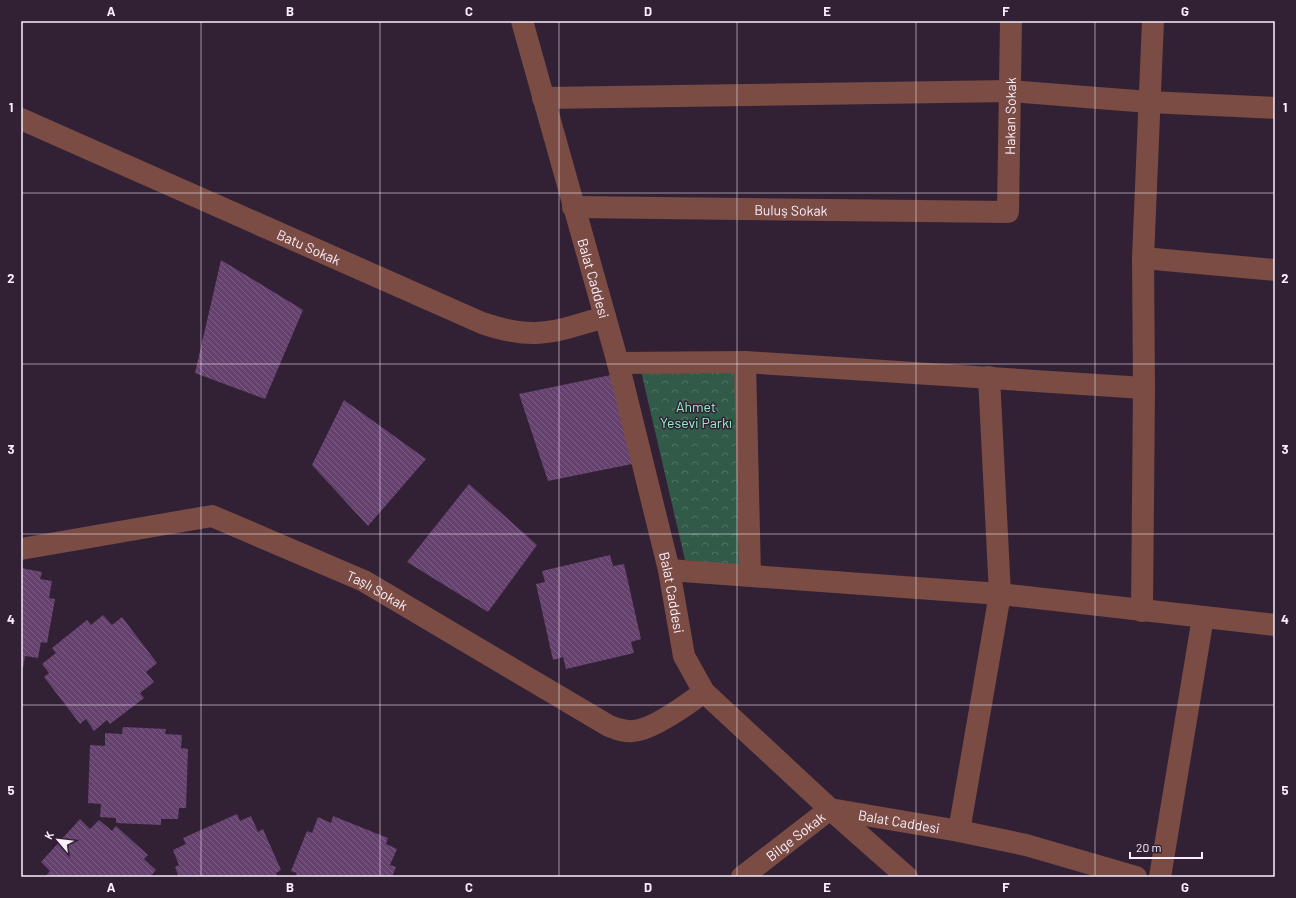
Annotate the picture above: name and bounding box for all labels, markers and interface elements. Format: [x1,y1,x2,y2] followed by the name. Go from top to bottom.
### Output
[107,3,116,19] text: A
[286,3,294,19] text: B
[465,3,473,19] text: C
[644,3,652,19] text: D
[823,3,831,19] text: E
[1002,3,1010,19] text: F
[1181,3,1189,19] text: G
[1000,77,1019,155] street label: Hakan Sokak
[9,99,13,115] text: 1
[1283,99,1287,115] text: 1
[754,201,828,218] street label: Buluş Sokak
[274,225,344,268] street label: Batu Sokak
[575,236,614,320] street label: Balat Caddesi
[7,270,15,286] text: 2
[1281,270,1289,286] text: 2
[660,398,732,431] park label: Ahmet Yesevi Parkı
[7,441,15,457] text: 3
[1281,441,1289,457] text: 3
[656,550,688,634] street label: Balat Caddesi
[344,566,411,614] street label: Taşlı Sokak
[7,611,15,627] text: 4
[1281,611,1289,627] text: 4
[7,782,15,798] text: 5
[1281,782,1289,798] text: 5
[857,805,941,836] street label: Balat Caddesi
[762,808,828,864] street label: Bilge Sokak
[38,820,78,860] north arrow
[41,829,56,841] text: K
[1130,834,1202,860] scale bar
[1136,840,1162,854] text: 20 m
[107,879,116,895] text: A
[286,879,294,895] text: B
[465,879,473,895] text: C
[644,879,652,895] text: D
[823,879,831,895] text: E
[1002,879,1010,895] text: F
[1181,879,1189,895] text: G

